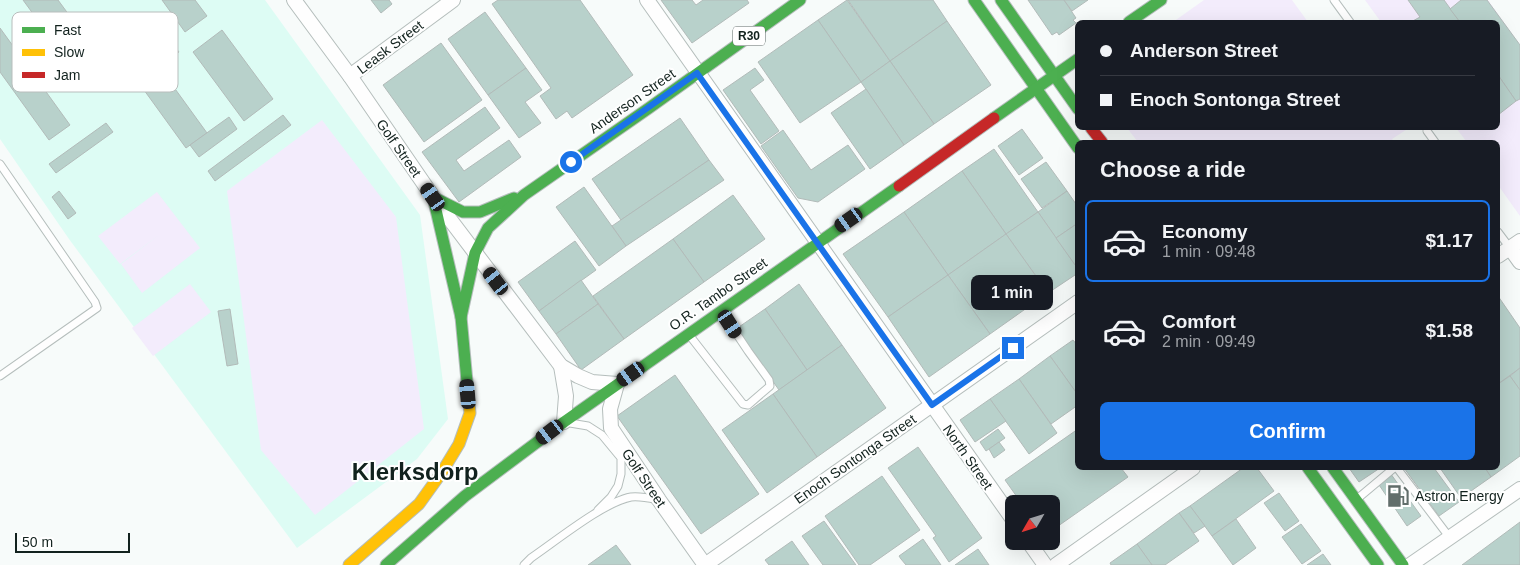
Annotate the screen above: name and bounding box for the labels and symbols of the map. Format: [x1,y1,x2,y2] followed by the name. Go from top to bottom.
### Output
[12,12,178,92] legend
[354,17,426,77] street label: Leask Street
[54,22,81,38] text: Fast
[733,27,765,46] road number: R30
[54,44,85,60] text: Slow
[586,65,678,137] street label: Anderson Street
[54,67,80,83] text: Jam
[373,116,425,180] street label: Golf Street
[560,151,582,173] route start
[418,180,447,214] car
[832,205,865,235] car
[666,254,770,334] street label: O.R. Tambo Street
[480,265,511,297] car
[972,276,1054,310] callout: 1 min
[715,307,744,341] car
[1002,337,1024,359] route end
[614,359,647,389] car
[459,378,476,410] car
[791,411,919,507] street label: Enoch Sontonga Street
[533,417,566,447] car
[940,421,996,493] street label: North Street
[619,446,669,510] street label: Golf Street
[352,458,478,485] district label: Klerksdorp
[1385,483,1411,509] fuel station icon: Astron Energy
[1415,488,1504,504] place label: Astron Energy
[1005,495,1060,550] north arrow
[15,530,130,553] scale bar

